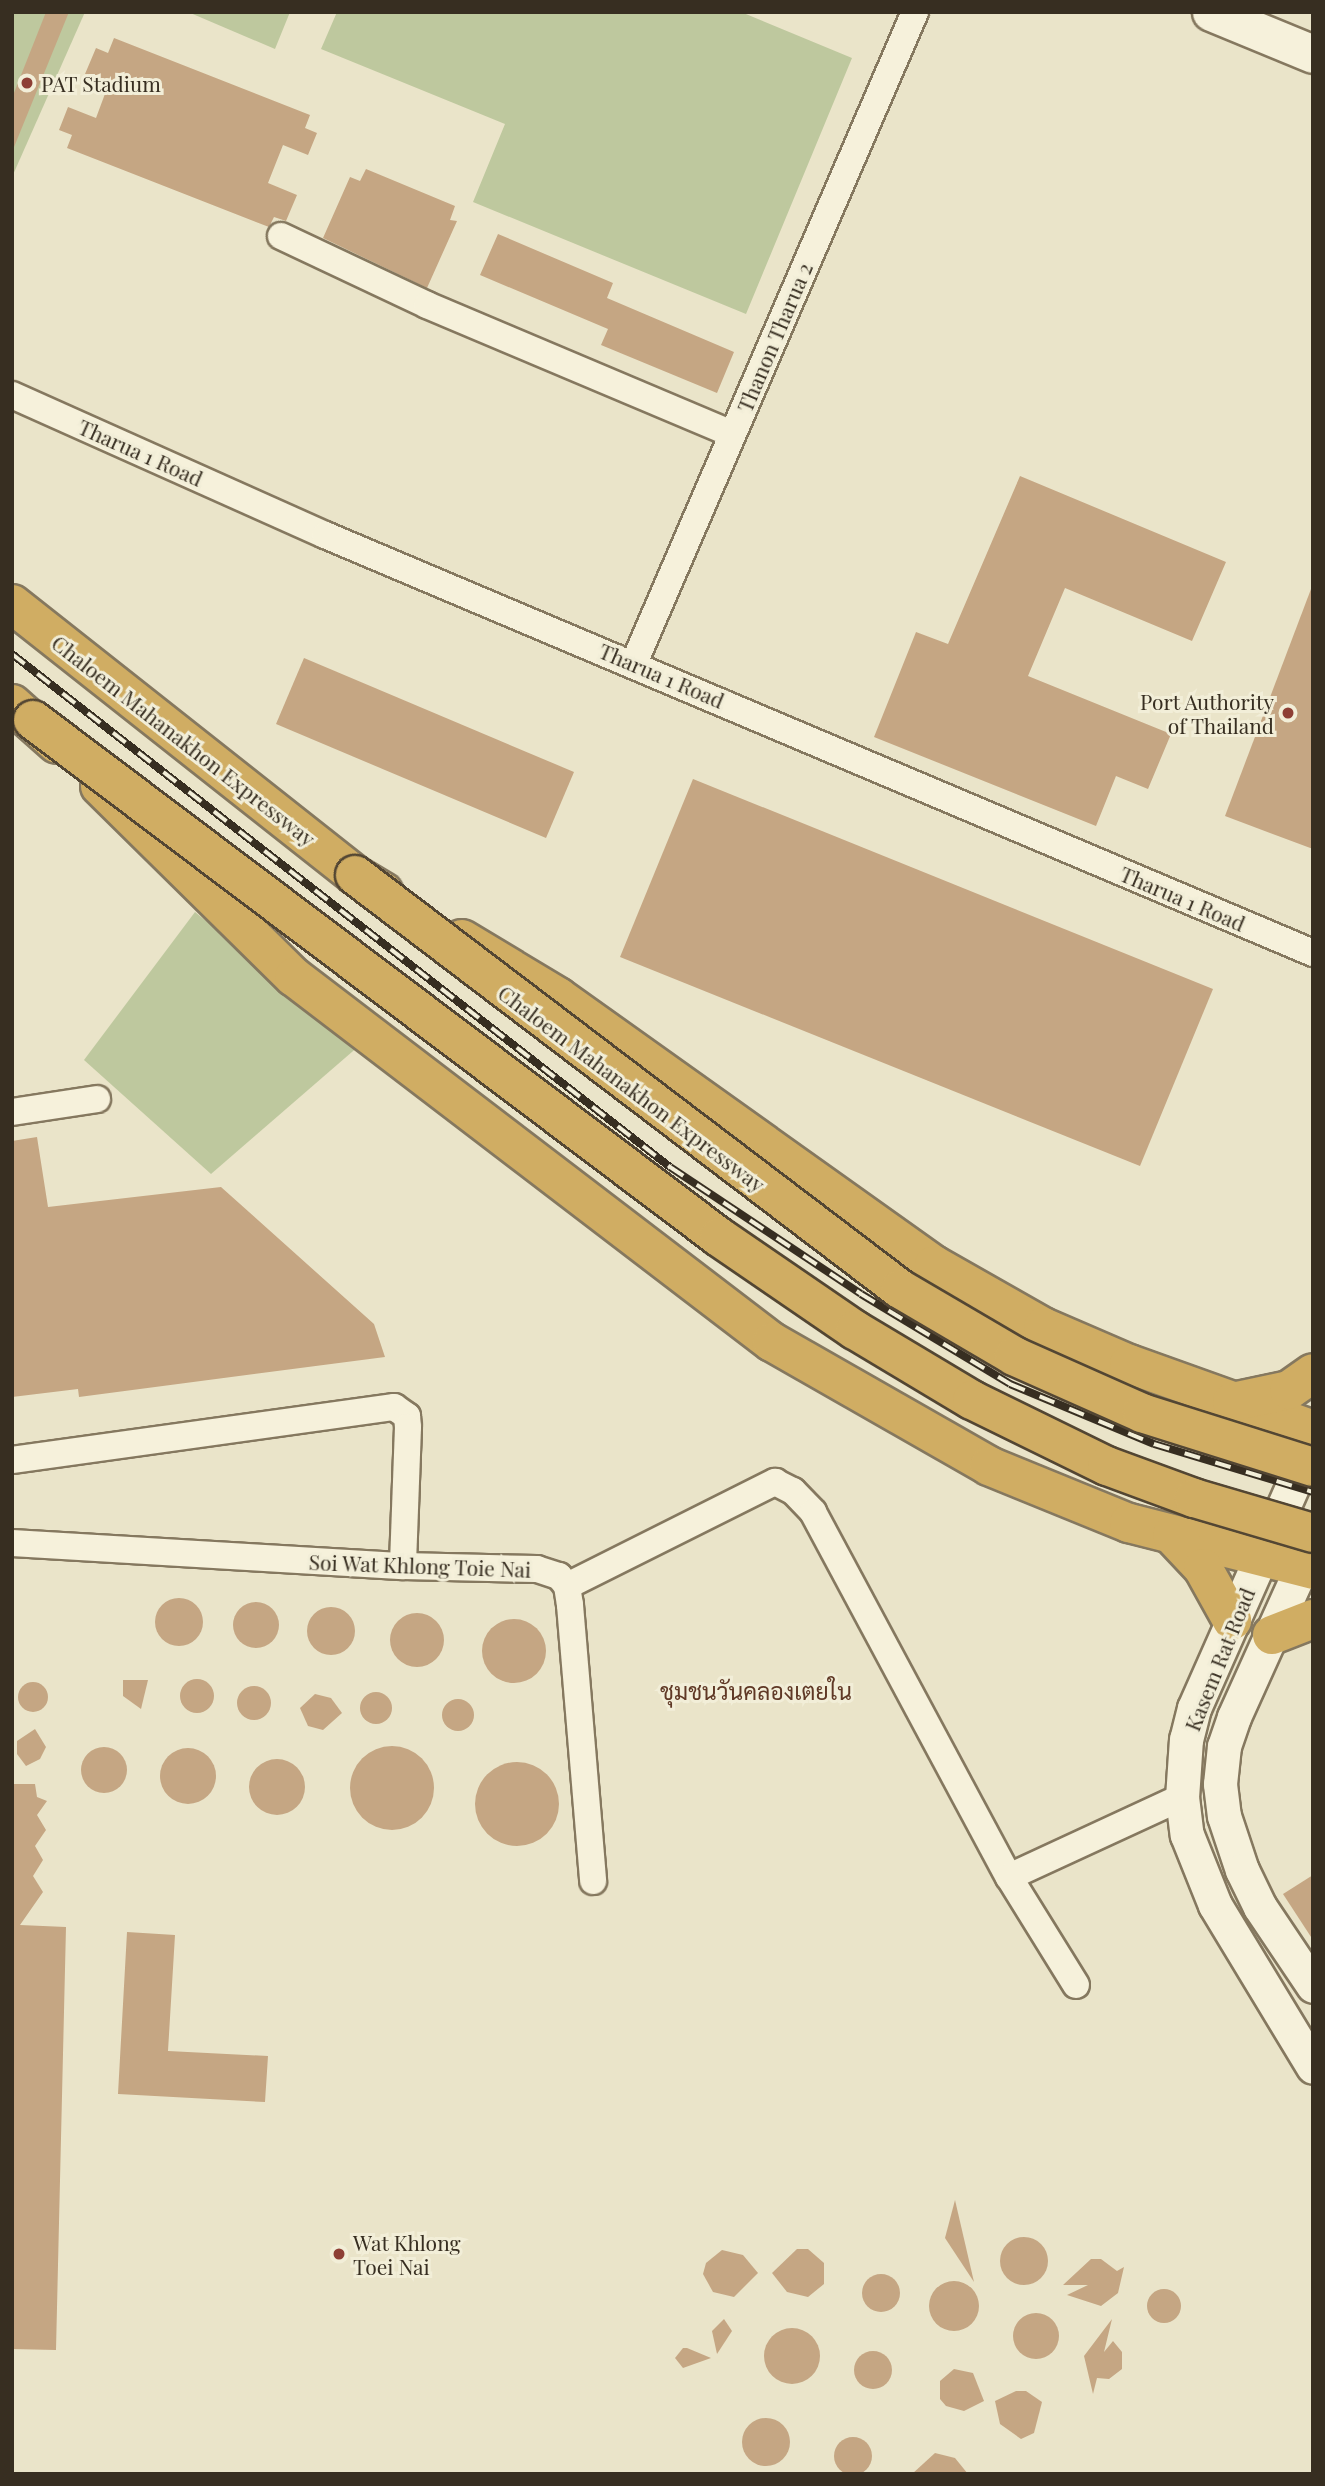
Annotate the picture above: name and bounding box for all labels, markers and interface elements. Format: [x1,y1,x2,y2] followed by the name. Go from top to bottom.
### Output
[41,70,161,96] place label: PAT Stadium
[19,75,35,91] marker: PAT Stadium
[731,258,817,416] street label: Thanon Tharua 2
[75,413,207,491] street label: Tharua 1 Road
[47,629,321,851] street label: Chaloem Mahanakhon Expressway
[596,637,728,713] street label: Tharua 1 Road
[1139,688,1274,738] place label: Port Authority of Thailand
[1280,705,1296,721] marker: Port Authority of Thailand
[1117,860,1249,936] street label: Tharua 1 Road
[494,979,770,1197] street label: Chaloem Mahanakhon Expressway
[308,1548,532,1582] street label: Soi Wat Khlong Toie Nai
[1179,1584,1259,1734] street label: Kasem Rat Road
[660,1677,852,1705] district label: ชุมชนวันคลองเตยใน
[353,2229,461,2279] place label: Wat Khlong Toei Nai
[331,2246,347,2262] marker: Wat Khlong Toei Nai

